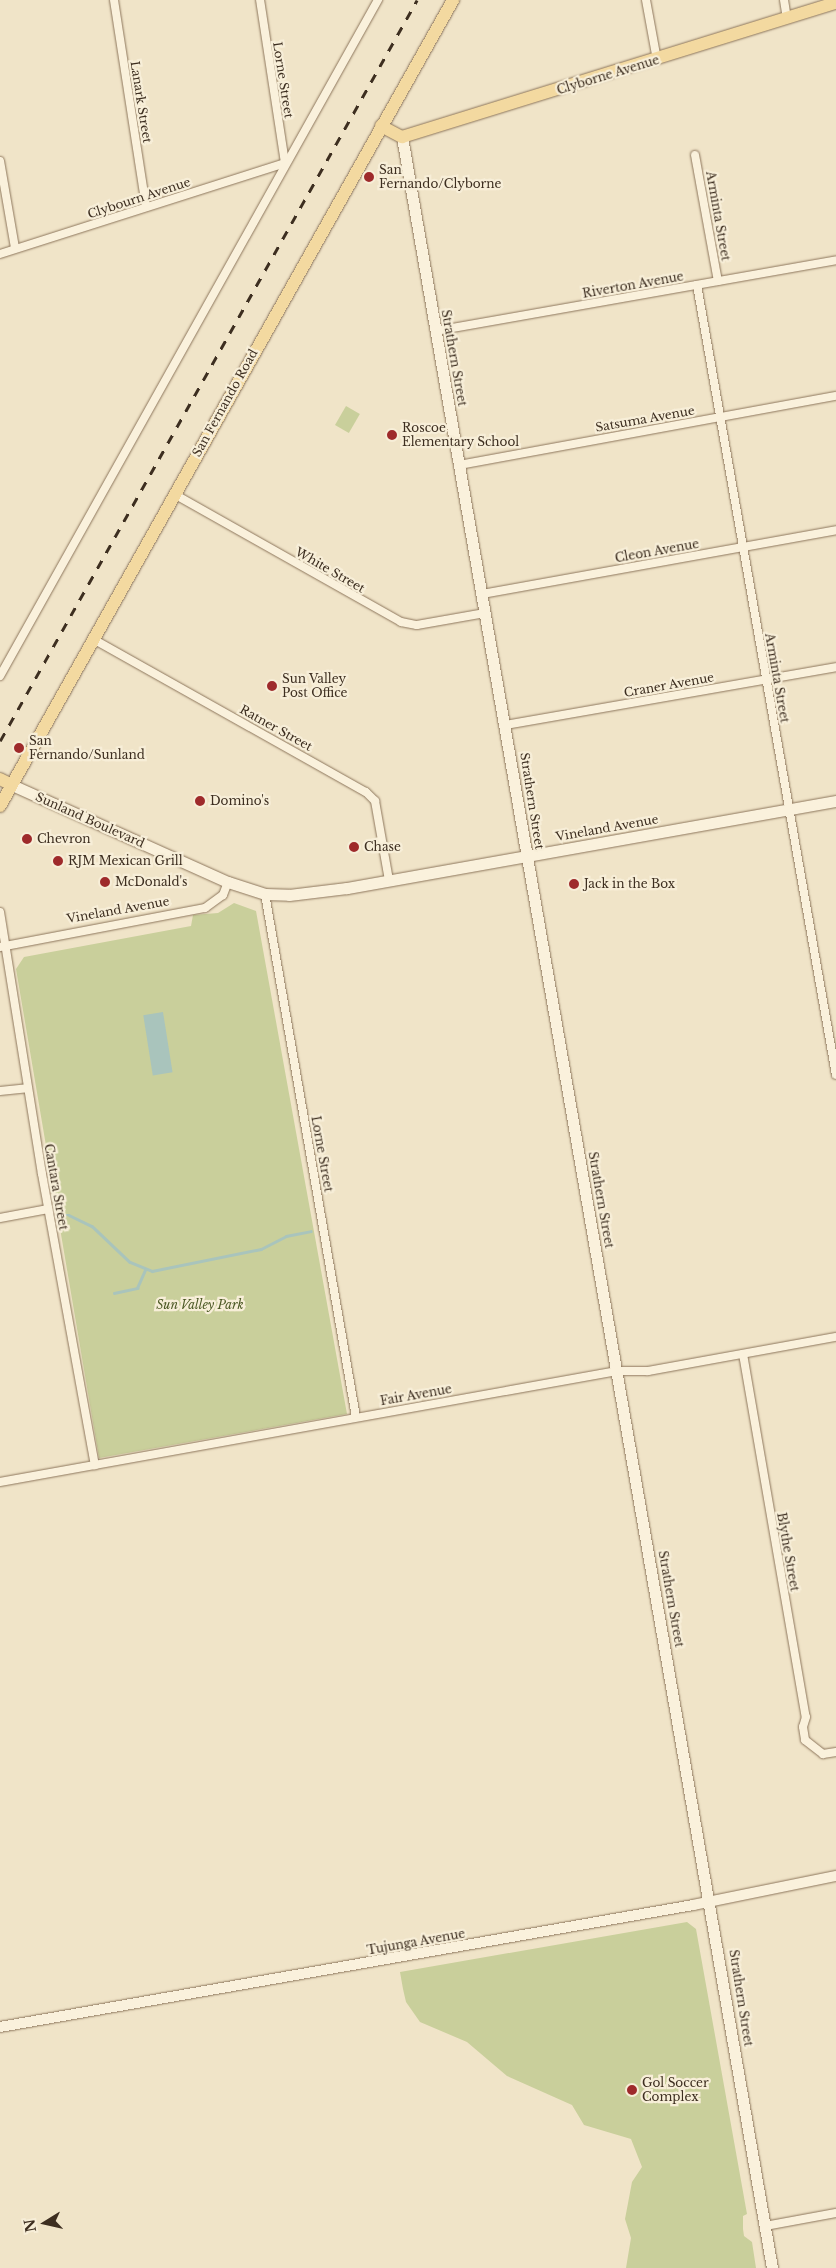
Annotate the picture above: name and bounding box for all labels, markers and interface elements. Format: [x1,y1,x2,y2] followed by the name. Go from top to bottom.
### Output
[270,41,296,119] street label: Lorne Street
[555,52,661,98] street label: Clyborne Avenue
[127,60,155,144] street label: Lanark Street
[379,163,501,191] place label: San Fernando/Clyborne
[703,170,733,262] street label: Arminta Street
[363,171,375,183] marker: San Fernando/Clyborne
[85,174,193,222] street label: Clybourn Avenue
[581,269,685,301] street label: Riverton Avenue
[438,309,470,407] street label: Strathern Street
[189,347,261,459] street label: San Fernando Road
[594,403,696,435] street label: Satsuma Avenue
[402,421,520,449] place label: Roscoe Elementary School
[386,429,398,441] marker: Roscoe Elementary School
[614,536,700,566] street label: Cleon Avenue
[293,544,367,596] street label: White Street
[762,632,792,724] street label: Arminta Street
[622,670,716,700] street label: Craner Avenue
[282,672,347,700] place label: Sun Valley Post Office
[266,680,278,692] marker: Sun Valley Post Office
[237,702,315,754] street label: Ratner Street
[29,734,145,762] place label: San Fernando/Sunland
[13,742,25,754] marker: San Fernando/Sunland
[517,752,547,850] street label: Strathern Street
[33,789,147,851] street label: Sunland Boulevard
[210,794,269,808] place label: Domino's
[194,795,206,807] marker: Domino's
[554,812,660,844] street label: Vineland Avenue
[37,832,91,846] place label: Chevron
[21,833,33,845] marker: Chevron
[364,840,401,854] place label: Chase
[348,841,360,853] marker: Chase
[68,854,183,868] place label: RJM Mexican Grill
[52,855,64,867] marker: RJM Mexican Grill
[115,875,187,889] place label: McDonald's
[99,876,111,888] marker: McDonald's
[584,877,675,891] place label: Jack in the Box
[568,878,580,890] marker: Jack in the Box
[65,894,171,926] street label: Vineland Avenue
[308,1115,336,1193] street label: Lorne Street
[41,1143,71,1231] street label: Cantara Street
[585,1151,617,1249] street label: Strathern Street
[156,1298,244,1312] park label: Sun Valley Park
[379,1382,453,1408] street label: Fair Avenue
[774,1511,802,1593] street label: Blythe Street
[655,1550,687,1648] street label: Strathern Street
[366,1926,466,1958] street label: Tujunga Avenue
[726,1949,756,2047] street label: Strathern Street
[642,2076,709,2104] place label: Gol Soccer Complex
[626,2084,638,2096] marker: Gol Soccer Complex
[20,2198,70,2248] north arrow
[20,2218,40,2234] text: N

